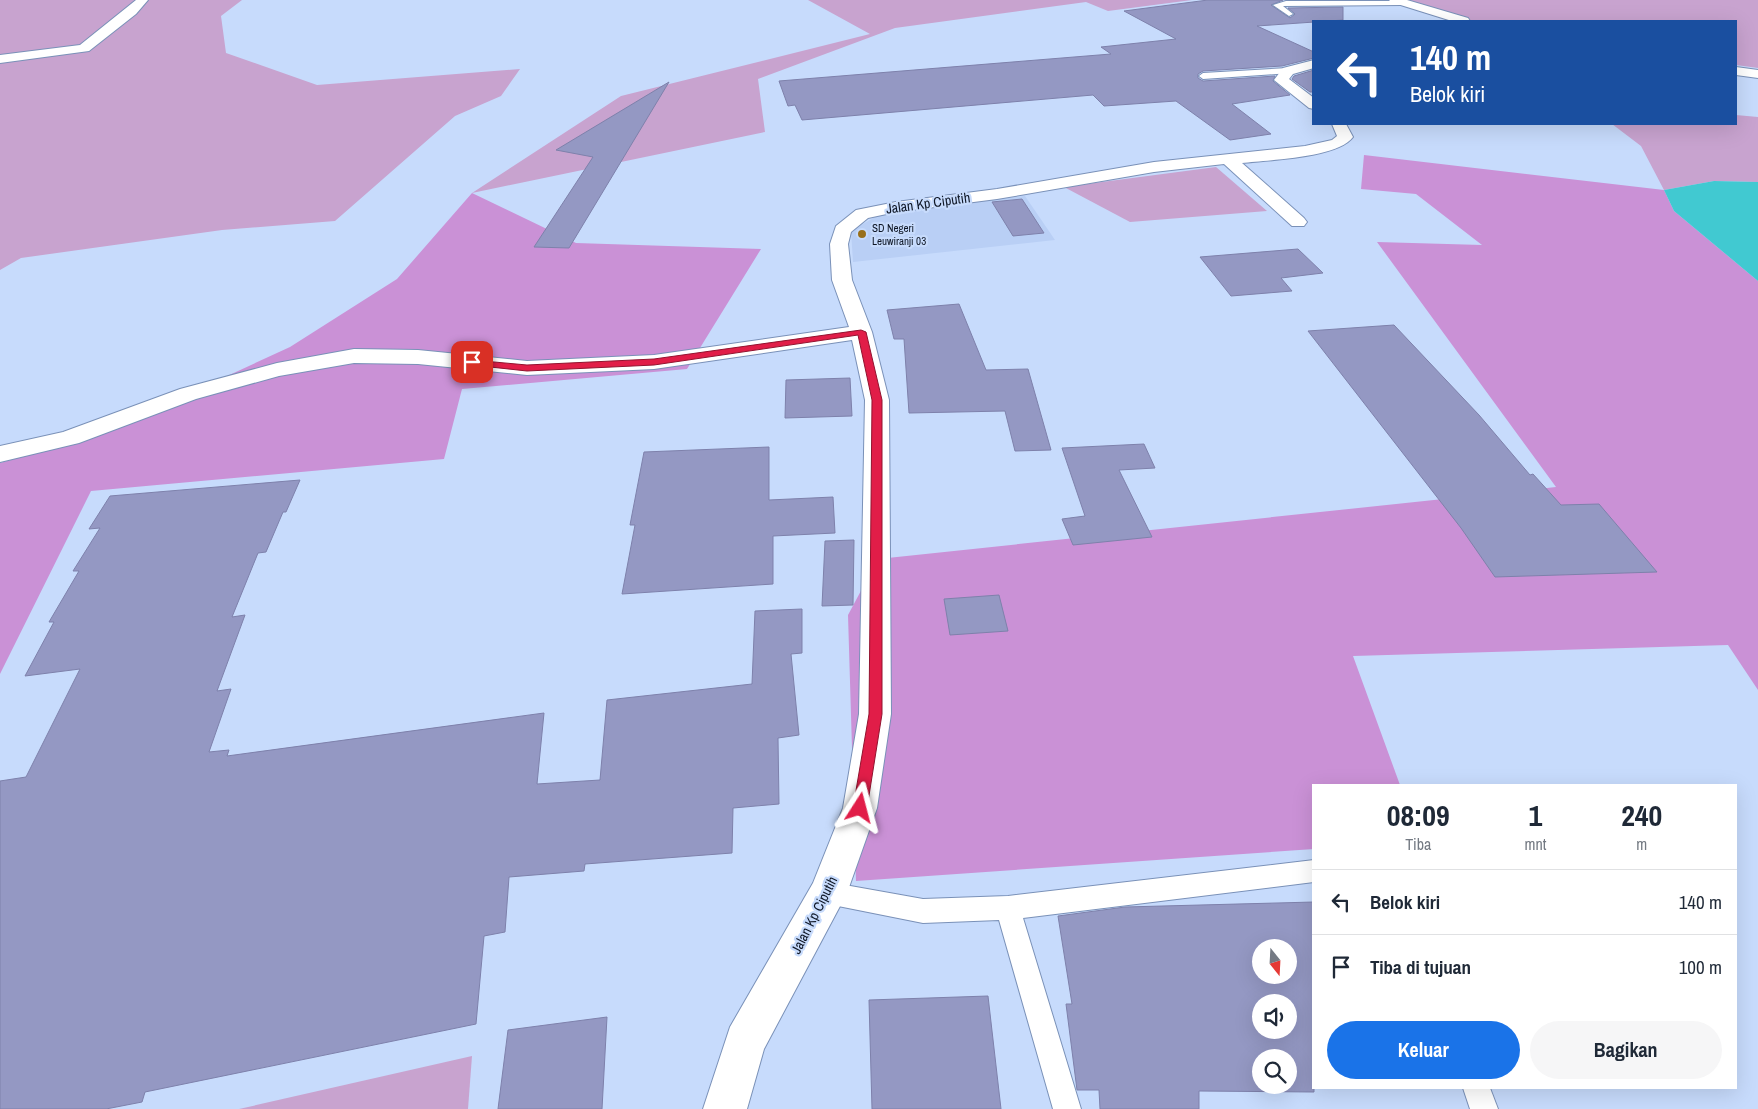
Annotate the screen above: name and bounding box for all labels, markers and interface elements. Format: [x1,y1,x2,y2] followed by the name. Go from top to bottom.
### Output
[1410,34,1491,81] text: 140 m
[1327,40,1392,105] icon: left
[1410,79,1485,109] text: Belok kiri
[885,188,971,218] street label: Jalan Kp Ciputih
[872,221,926,248] place label: SD Negeri Leuwiranji 03
[856,228,868,240] marker: SD Negeri Leuwiranji 03
[451,341,493,383] pin
[458,348,486,376] icon: arrive
[833,781,885,833] position arrow
[1387,795,1450,835] text: 08:09
[1529,795,1542,835] text: 1
[1621,795,1662,835] text: 240
[1405,833,1431,855] text: Tiba
[1524,833,1546,855] text: mnt
[1636,833,1647,855] text: m
[787,873,841,957] street label: Jalan Kp Ciputih
[1327,888,1355,916] icon: left
[1370,889,1440,915] text: Belok kiri
[1679,889,1722,915] text: 140 m
[1252,939,1298,984] north arrow
[1252,939,1297,1094] map controls
[1327,953,1355,981] icon: arrive
[1370,954,1471,980] text: Tiba di tujuan
[1679,954,1722,980] text: 100 m
[1252,994,1297,1039] button: sound
[1327,1021,1520,1079] button: Keluar
[1530,1021,1722,1079] button: Bagikan
[1252,1049,1297,1094] button: search

